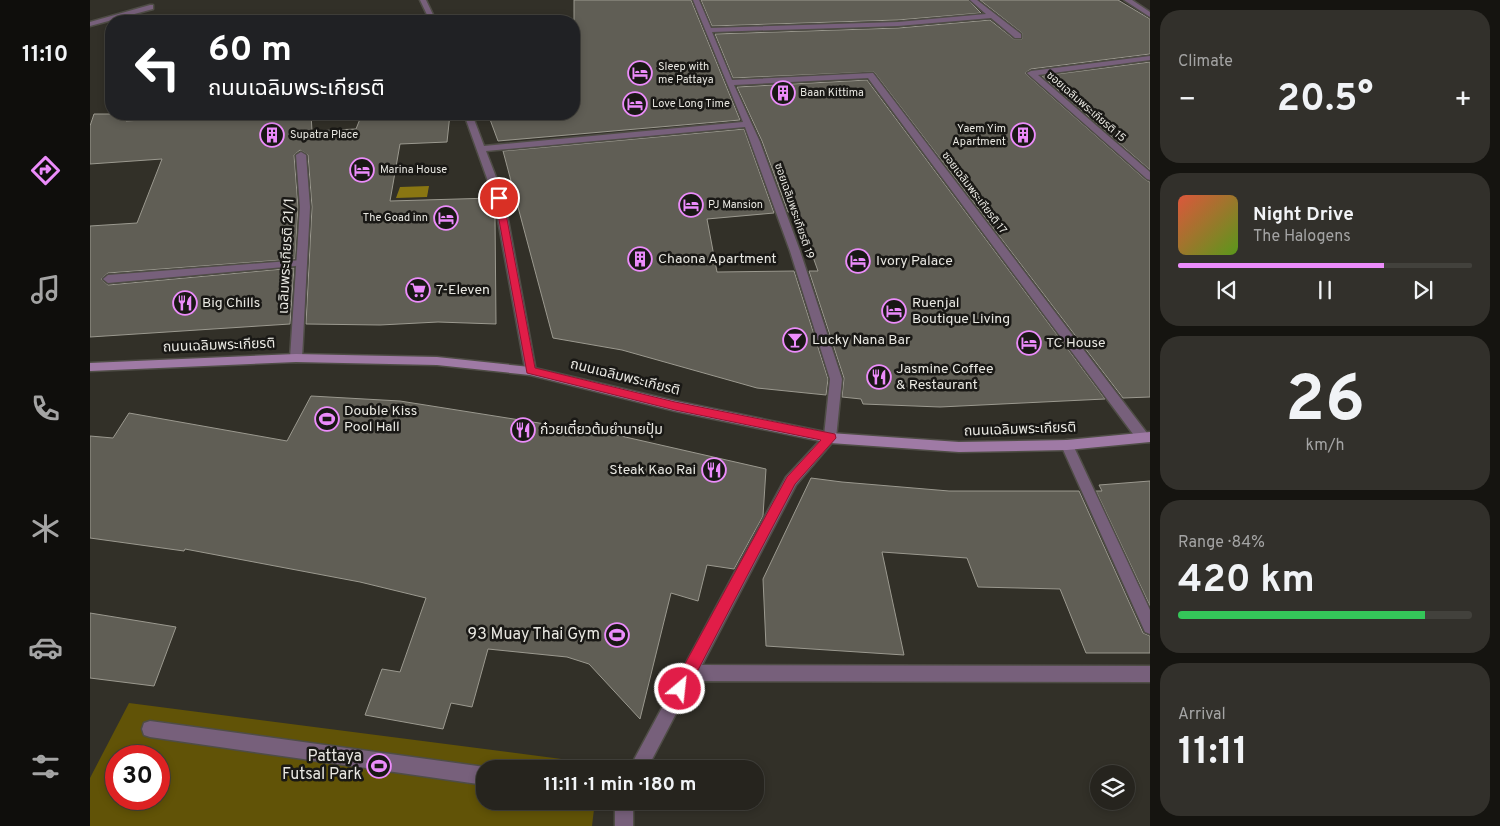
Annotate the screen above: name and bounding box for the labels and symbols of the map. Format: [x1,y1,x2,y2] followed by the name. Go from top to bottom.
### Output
[627,60,653,86] hotel icon: Sleep with me Pattaya
[658,60,714,87] place label: Sleep with me Pattaya
[1043,69,1129,145] street label: ซอยเฉลิมพระเกียรติ 15
[770,80,796,106] building icon: Baan Kittima
[800,86,864,100] place label: Baan Kittima
[622,91,648,117] hotel icon: Love Long Time
[652,97,730,111] place label: Love Long Time
[259,122,285,148] building icon: Supatra Place
[952,122,1006,149] place label: Yaem Yim Apartment
[1010,122,1036,148] building icon: Yaem Yim Apartment
[290,128,358,142] place label: Supatra Place
[938,149,1010,237] street label: ซอยเฉลิมพระเกียรติ 17
[349,157,375,183] hotel icon: Marina House
[771,161,817,261] street label: ซอยเฉลิมพระเกียรติ 19
[380,163,447,177] place label: Marina House
[478,177,520,219] pin
[678,192,704,218] hotel icon: PJ Mansion
[275,198,299,314] street label: เฉลิมพระเกียรติ 21/1
[708,198,763,212] place label: PJ Mansion
[433,205,459,231] hotel icon: The Goad inn
[363,211,428,225] place label: The Goad inn
[627,246,653,272] building icon: Chaona Apartment
[845,248,871,274] hotel icon: Ivory Palace
[658,251,777,268] place label: Chaona Apartment
[876,253,953,270] place label: Ivory Palace
[405,277,431,303] supermarket icon: 7-Eleven
[436,282,490,299] place label: 7-Eleven
[172,290,198,316] restaurant icon: Big Chills
[202,295,260,312] place label: Big Chills
[912,295,1010,328] place label: Ruenjal Boutique Living
[881,298,907,324] hotel icon: Ruenjal Boutique Living
[782,327,808,353] bar icon: Lucky Nana Bar
[1016,330,1042,356] hotel icon: TC House
[812,332,911,349] place label: Lucky Nana Bar
[1046,335,1105,352] place label: TC House
[162,336,276,356] street label: ถนนเฉลิมพระเกียรติ
[568,356,682,400] street label: ถนนเฉลิมพระเกียรติ
[896,361,994,394] place label: Jasmine Coffee & Restaurant
[866,364,892,390] restaurant icon: Jasmine Coffee & Restaurant
[344,403,417,436] place label: Double Kiss Pool Hall
[314,406,340,432] sports icon: Double Kiss Pool Hall
[510,417,536,443] restaurant icon: ก๋วยเตี๋ยวต้มยำนายปุ้ม
[540,419,663,439] place label: ก๋วยเตี๋ยวต้มยำนายปุ้ม
[963,420,1077,440] street label: ถนนเฉลิมพระเกียรติ
[701,457,727,483] restaurant icon: Steak Kao Rai
[609,462,696,479] place label: Steak Kao Rai
[604,622,630,648] sports icon: 93 Muay Thai Gym
[468,625,600,645] place label: 93 Muay Thai Gym
[653,662,705,714] position arrow
[105,745,170,810] speed limit sign: 30
[282,747,362,785] place label: Pattaya Futsal Park
[366,753,392,779] sports icon: Pattaya Futsal Park

